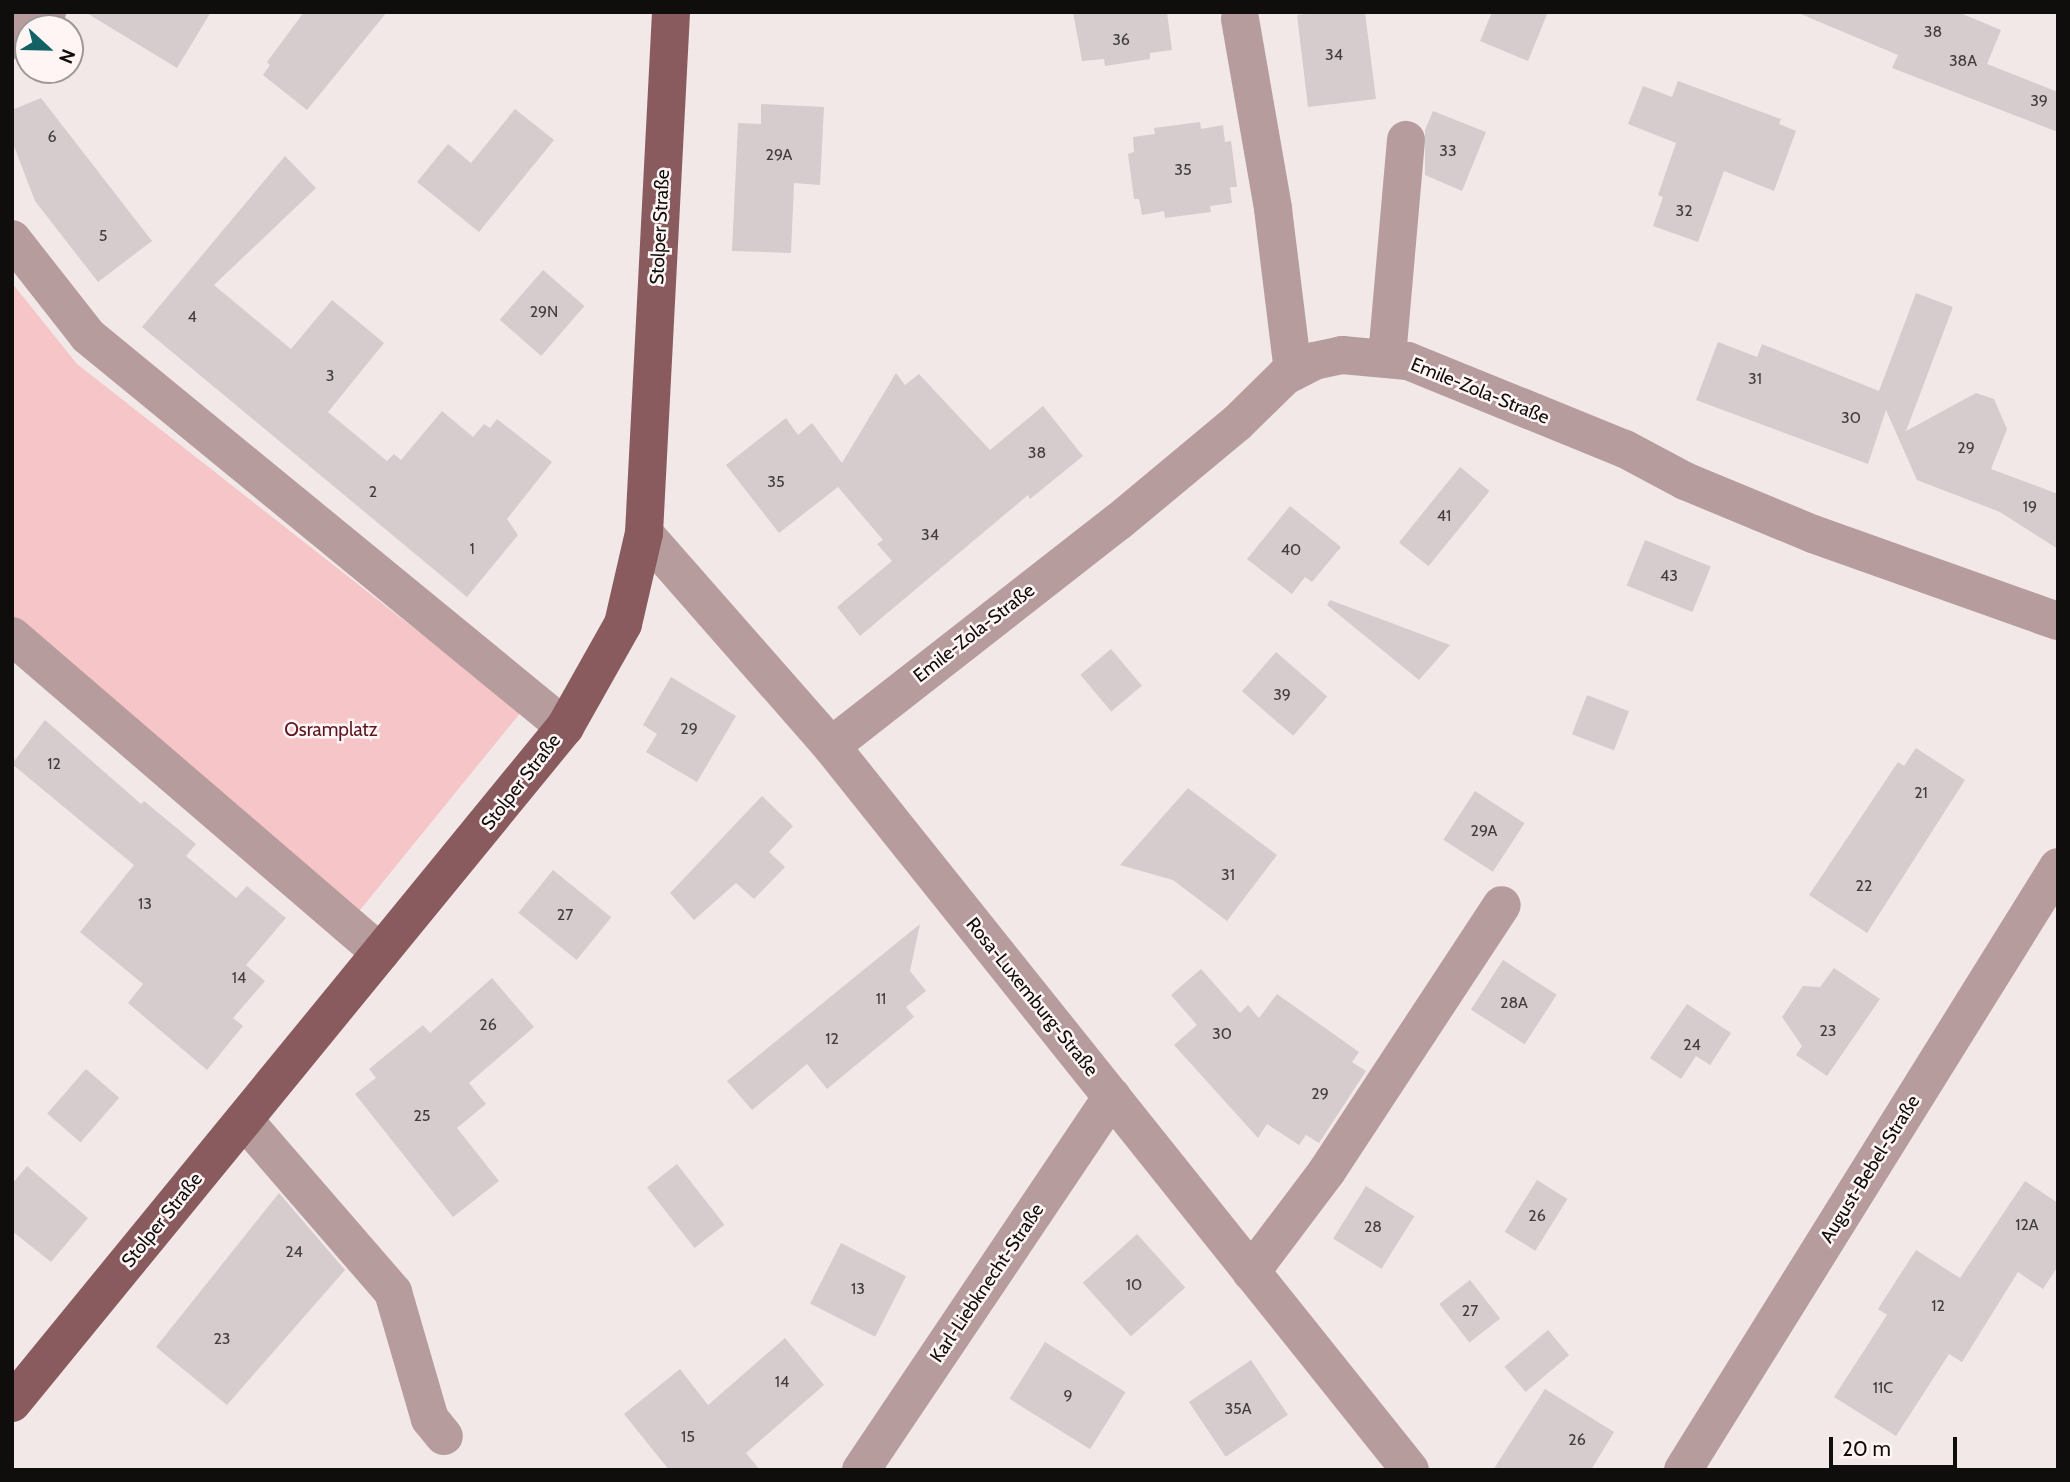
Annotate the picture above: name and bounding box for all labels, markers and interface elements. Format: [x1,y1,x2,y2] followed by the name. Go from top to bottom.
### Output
[14,14,84,84] north arrow
[1924,22,1942,42] house number: 38
[1112,30,1130,50] house number: 36
[1325,45,1343,65] house number: 34
[54,46,80,67] text: N
[1949,51,1977,71] house number: 38A
[2030,91,2048,111] house number: 39
[47,127,57,147] house number: 6
[1439,141,1457,161] house number: 33
[766,145,792,165] house number: 29A
[1174,160,1192,180] house number: 35
[646,169,674,285] street label: Stolper Straße
[1675,201,1693,221] house number: 32
[99,226,107,246] house number: 5
[530,302,558,322] house number: 29N
[187,307,197,327] house number: 4
[1407,353,1553,429] street label: Emile-Zola-Straße
[326,366,334,386] house number: 3
[1748,369,1762,389] house number: 31
[1841,408,1861,428] house number: 30
[1957,438,1975,458] house number: 29
[1028,443,1046,463] house number: 38
[767,472,785,492] house number: 35
[369,482,377,502] house number: 2
[2023,497,2037,517] house number: 19
[1437,506,1451,526] house number: 41
[921,525,939,545] house number: 34
[469,539,475,559] house number: 1
[1281,540,1301,560] house number: 40
[1660,566,1678,586] house number: 43
[909,579,1039,687] street label: Emile-Zola-Straße
[1273,685,1291,705] house number: 39
[284,719,378,741] park label: Osramplatz
[680,719,698,739] house number: 29
[476,729,566,835] street label: Stolper Straße
[47,754,61,774] house number: 12
[1914,783,1928,803] house number: 21
[1471,821,1497,841] house number: 29A
[1221,865,1235,885] house number: 31
[1856,876,1872,896] house number: 22
[138,894,152,914] house number: 13
[557,905,573,925] house number: 27
[961,913,1103,1081] street label: Rosa-Luxemburg-Straße
[232,968,246,988] house number: 14
[876,989,886,1009] house number: 11
[1500,993,1528,1013] house number: 28A
[479,1015,497,1035] house number: 26
[1819,1021,1837,1041] house number: 23
[1212,1024,1232,1044] house number: 30
[825,1029,839,1049] house number: 12
[1683,1035,1701,1055] house number: 24
[1311,1084,1329,1104] house number: 29
[1815,1091,1925,1247] street label: August-Bebel-Straße
[413,1106,431,1126] house number: 25
[117,1168,207,1272] street label: Stolper Straße
[925,1199,1049,1367] street label: Karl-Liebknecht-Straße
[1528,1206,1546,1226] house number: 26
[2015,1215,2039,1235] house number: 12A
[1364,1217,1382,1237] house number: 28
[285,1242,303,1262] house number: 24
[1126,1275,1142,1295] house number: 10
[851,1279,865,1299] house number: 13
[1931,1296,1945,1316] house number: 12
[1462,1301,1478,1321] house number: 27
[213,1329,231,1349] house number: 23
[775,1372,789,1392] house number: 14
[1873,1378,1893,1398] house number: 11C
[1063,1386,1073,1406] house number: 9
[1224,1399,1252,1419] house number: 35A
[1832,1422,1960,1466] scale bar
[681,1427,695,1447] house number: 15
[1568,1430,1586,1450] house number: 26
[1842,1436,1891,1461] text: 20 m

